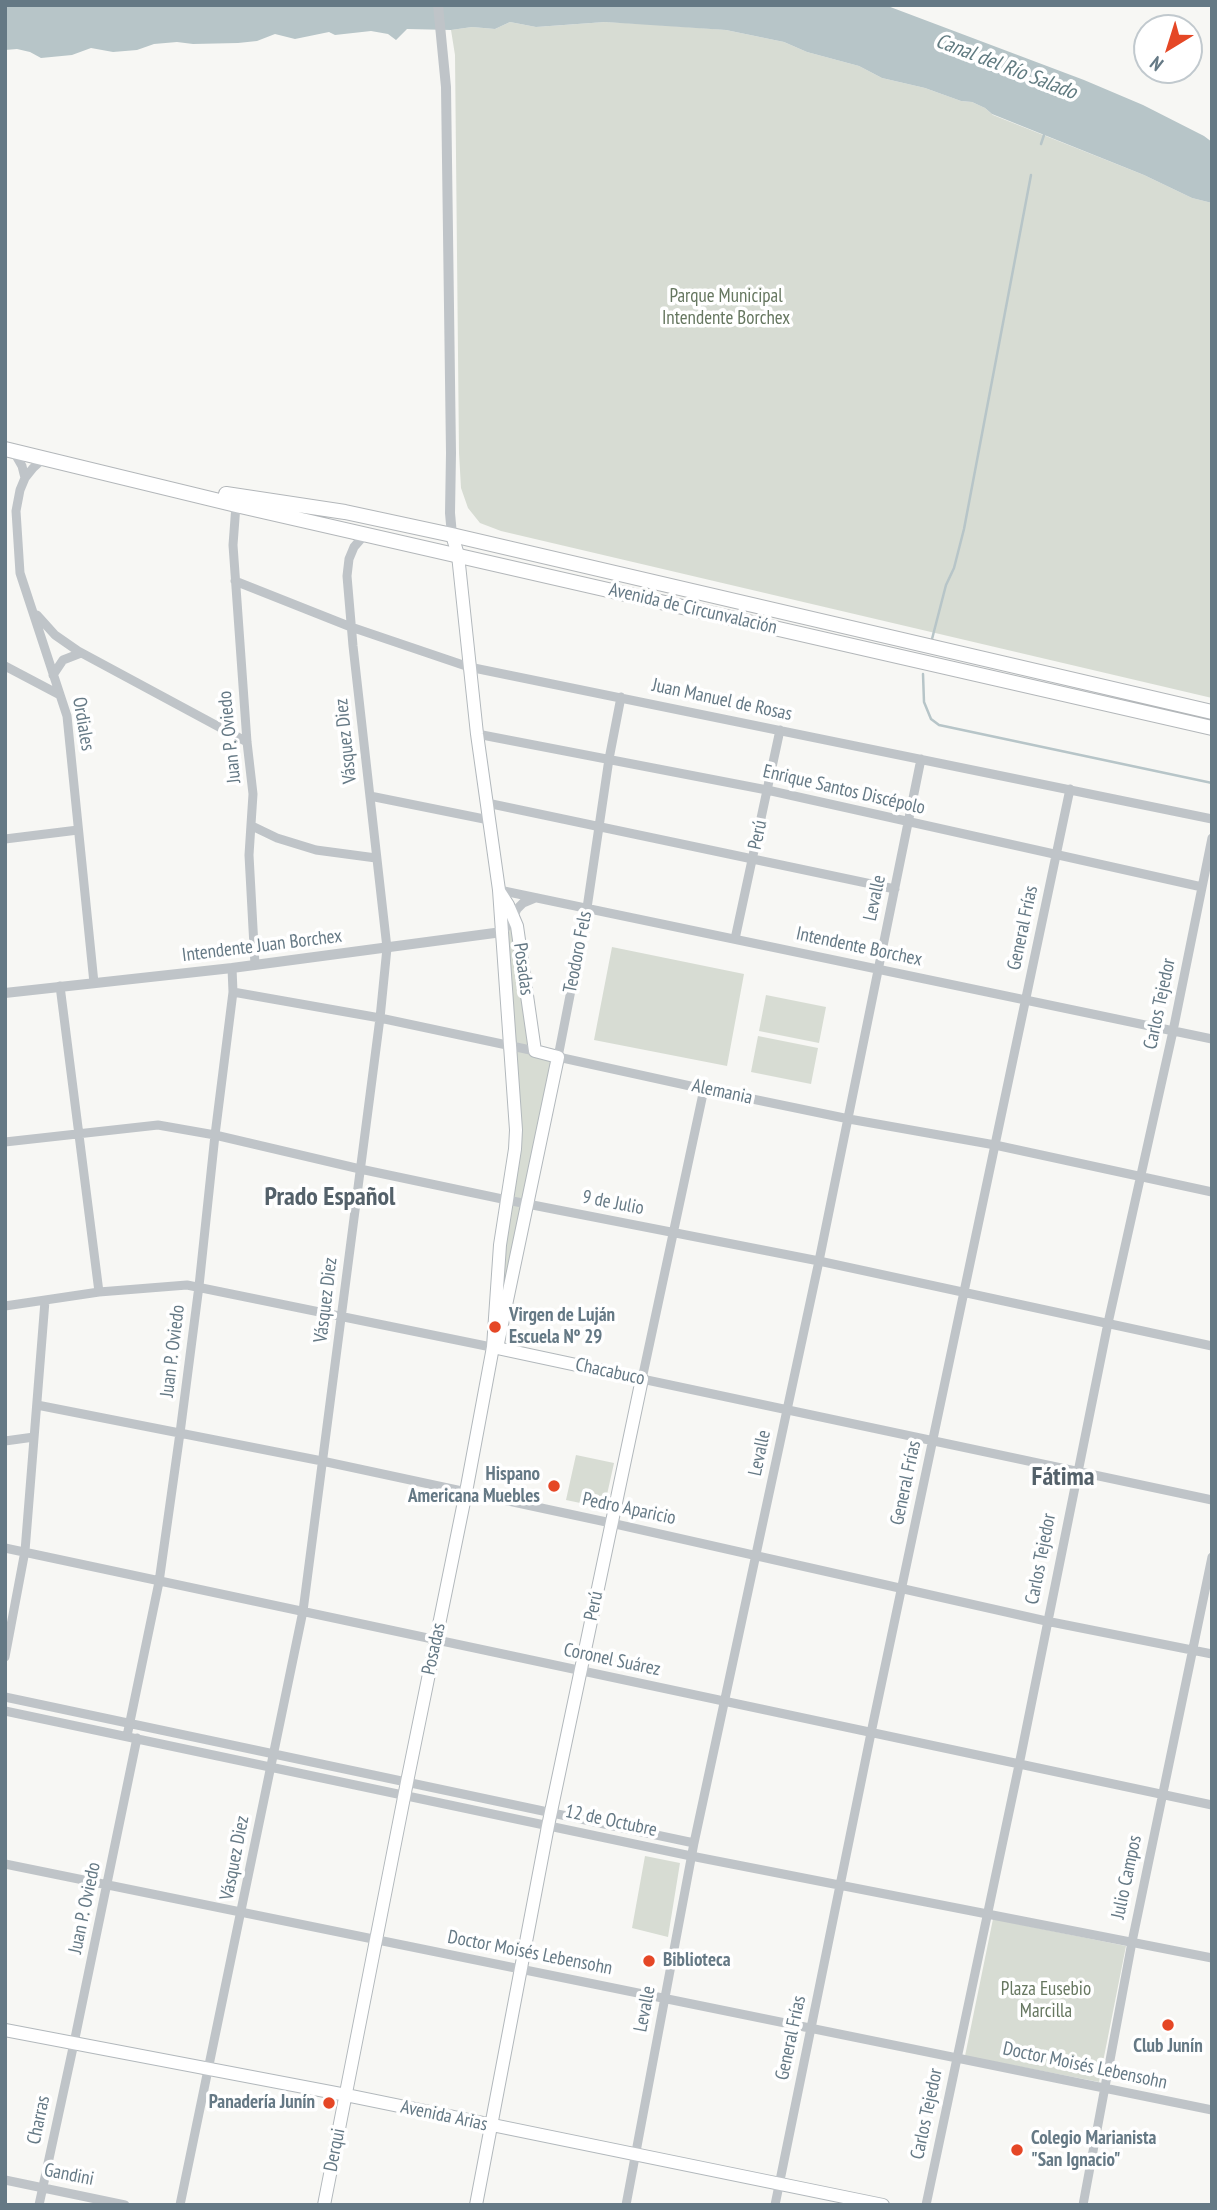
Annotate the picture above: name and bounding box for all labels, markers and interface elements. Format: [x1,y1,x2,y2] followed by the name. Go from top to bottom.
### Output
[1133,14,1203,84] north arrow
[932,29,1080,105] water label: Canal del Río Salado
[1145,51,1168,77] text: N
[662,286,790,330] park label: Parque Municipal Intendente Borchex
[607,579,779,639] street label: Avenida de Circunvalación
[650,674,794,726] street label: Juan Manuel de Rosas
[214,690,246,784] street label: Juan P. Oviedo
[67,695,99,753] street label: Ordiales
[330,697,362,785] street label: Vásquez Diez
[761,760,927,820] street label: Enrique Santos Discépolo
[744,818,772,852] street label: Perú
[859,873,891,923] street label: Levalle
[1003,884,1043,972] street label: General Frías
[559,909,597,995] street label: Teodoro Fels
[794,923,924,971] street label: Intendente Borchex
[181,925,343,967] street label: Intendente Juan Borchex
[508,941,538,997] street label: Posadas
[1139,956,1181,1052] street label: Carlos Tejedor
[690,1074,754,1110] street label: Alemania
[265,1182,395,1214] district label: Prado Español
[580,1186,646,1220] street label: 9 de Julio
[309,1256,343,1344] street label: Vásquez Diez
[156,1304,190,1398] street label: Juan P. Oviedo
[509,1305,615,1349] place label: Virgen de Luján Escuela Nº 29
[487,1319,503,1335] marker: Virgen de Luján Escuela Nº 29
[573,1354,647,1390] street label: Chacabuco
[744,1428,776,1478] street label: Levalle
[886,1439,926,1527] street label: General Frías
[1031,1462,1095,1494] district label: Fátima
[408,1464,540,1508] place label: Hispano Americana Muebles
[546,1478,562,1494] marker: Hispano Americana Muebles
[580,1488,678,1530] street label: Pedro Aparicio
[1021,1512,1061,1606] street label: Carlos Tejedor
[580,1589,608,1623] street label: Perú
[417,1621,451,1677] street label: Posadas
[562,1639,662,1681] street label: Coronel Suárez
[563,1800,659,1842] street label: 12 de Octubre
[216,1814,254,1902] street label: Vásquez Diez
[1107,1833,1147,1921] street label: Julio Campos
[64,1860,106,1956] street label: Juan P. Oviedo
[446,1926,614,1980] street label: Doctor Moisés Lebensohn
[663,1950,731,1972] place label: Biblioteca
[641,1953,657,1969] marker: Biblioteca
[1001,1979,1091,2023] park label: Plaza Eusebio Marcilla
[629,1984,661,2034] street label: Levalle
[771,1994,811,2082] street label: General Frías
[1160,2017,1176,2033] marker: Club Junín
[1133,2036,1203,2058] place label: Club Junín
[1001,2037,1169,2095] street label: Doctor Moisés Lebensohn
[906,2066,948,2162] street label: Carlos Tejedor
[209,2092,315,2114] place label: Panadería Junín
[23,2094,55,2146] street label: Charras
[321,2095,337,2111] marker: Panadería Junín
[398,2096,490,2136] street label: Avenida Arias
[320,2126,350,2174] street label: Derqui
[1031,2128,1156,2172] place label: Colegio Marianista "San Ignacio"
[1009,2142,1025,2158] marker: Colegio Marianista "San Ignacio"
[42,2159,96,2191] street label: Gandini

